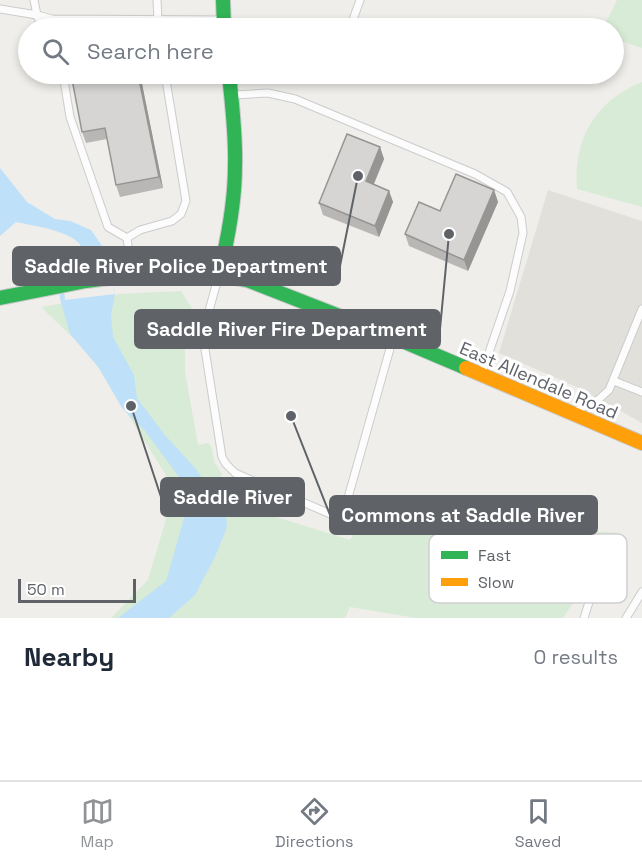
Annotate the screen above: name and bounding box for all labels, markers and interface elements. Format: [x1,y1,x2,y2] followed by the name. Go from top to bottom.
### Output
[18,18,624,84] search box
[39,35,72,68] icon: search
[87,37,214,65] text: Search here
[13,247,340,285] callout: Saddle River Police Department
[24,253,328,279] text: Saddle River Police Department
[135,310,440,348] callout: Saddle River Fire Department
[147,316,427,342] text: Saddle River Fire Department
[456,336,622,424] street label: East Allendale Road
[161,478,304,516] callout: Saddle River
[173,484,293,510] text: Saddle River
[330,496,597,534] callout: Commons at Saddle River
[341,502,585,528] text: Commons at Saddle River
[429,534,627,603] legend
[478,545,511,566] text: Fast
[478,572,514,593] text: Slow
[18,576,136,604] scale bar
[27,579,65,600] text: 50 m
[24,640,114,674] text: Nearby
[534,644,618,670] text: 0 results
[81,795,114,852] tab: Map
[275,795,354,852] tab: Directions
[515,795,561,852] tab: Saved

